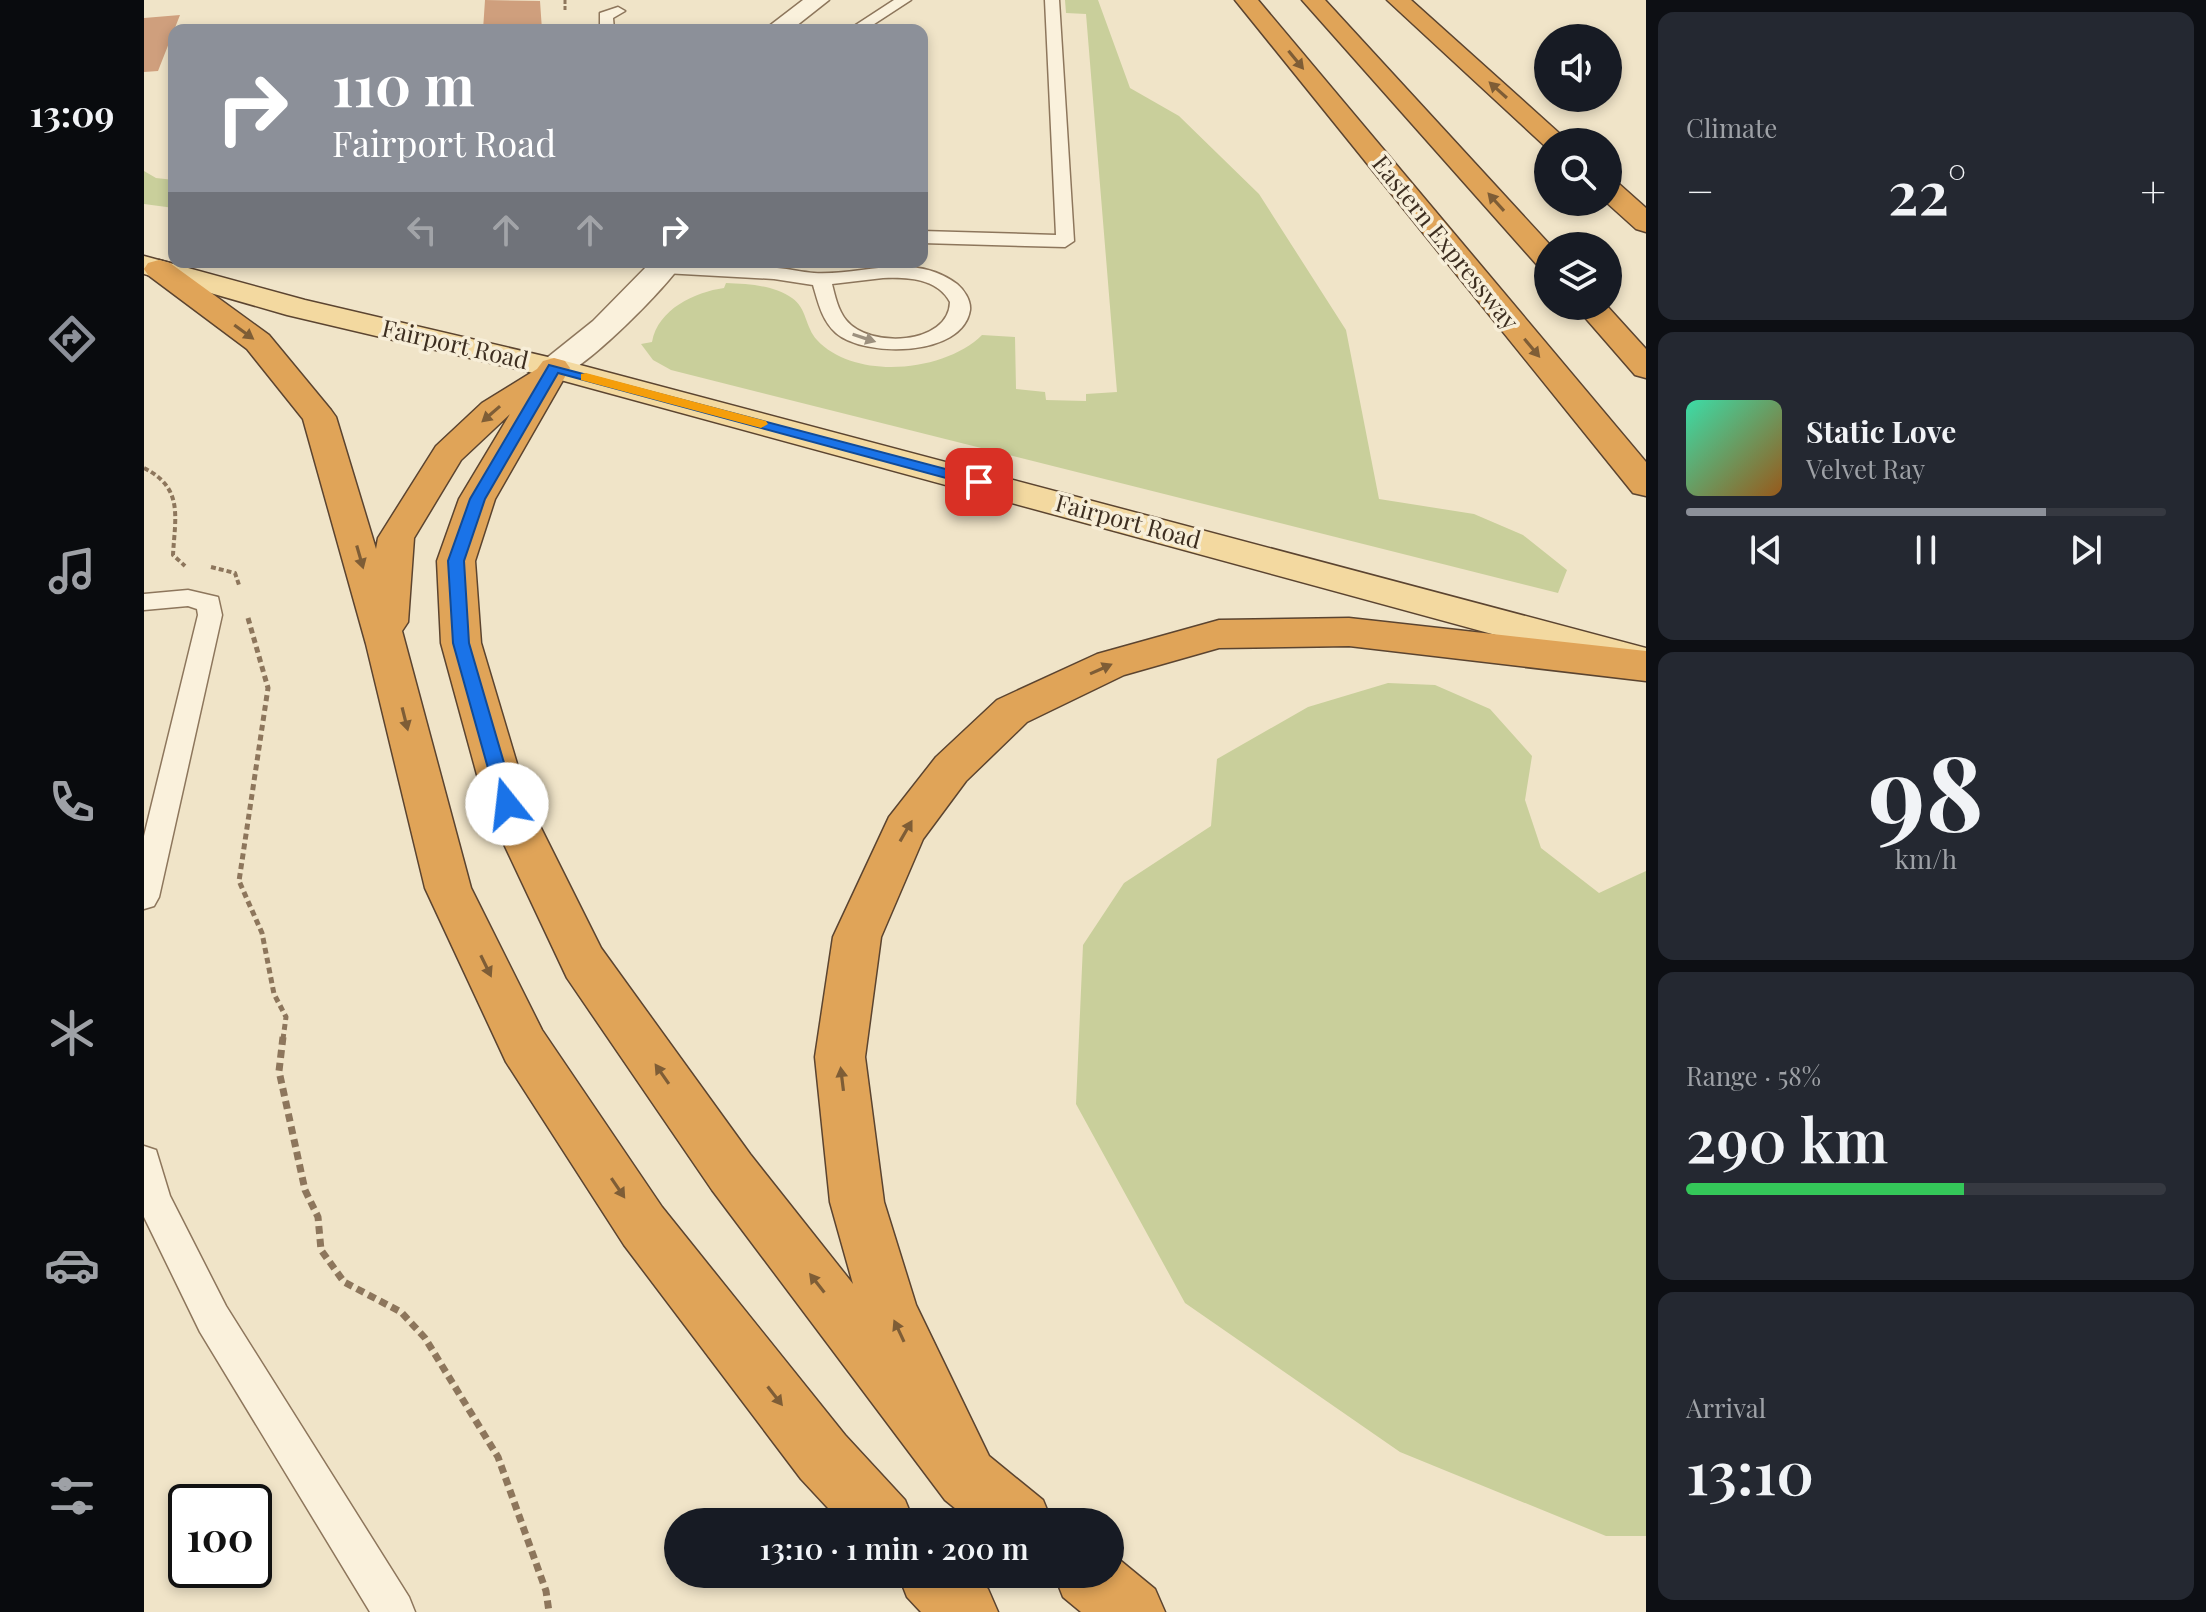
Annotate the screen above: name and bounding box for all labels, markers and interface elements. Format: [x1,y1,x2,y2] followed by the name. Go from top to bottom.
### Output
[1534,24,1622,320] map controls
[1534,24,1622,112] button: sound
[332,46,475,121] text: 110 m
[1287,50,1304,70] one-way arrow
[200,56,304,160] icon: right
[1488,81,1507,99] one-way arrow
[30,88,114,136] text: 13:09
[1686,110,1777,145] text: Climate
[332,118,556,166] text: Fairport Road
[1534,128,1622,216] button: search
[1366,148,1527,336] street label: Eastern Expressway
[1888,150,1967,230] text: 22°
[1686,160,1714,219] text: −
[2140,160,2166,219] text: +
[1487,192,1505,211] one-way arrow
[400,208,444,252] icon: left
[484,208,528,252] icon: ahead
[568,208,612,252] icon: ahead
[652,208,696,252] icon: right
[1534,232,1622,320] button: layers
[44,311,100,367] icon: directions
[379,311,532,375] street label: Fairport Road
[233,324,255,340] one-way arrow
[852,332,876,344] one-way arrow
[1523,338,1540,358] one-way arrow
[482,405,502,422] one-way arrow
[1806,411,1956,451] text: Static Love
[945,448,1013,516] pin
[1806,451,1925,486] text: Velvet Ray
[957,460,1001,504] icon: arrive
[1052,485,1205,555] street label: Fairport Road
[1744,528,1788,572] icon: previous
[1904,528,1948,572] icon: pause
[2064,528,2108,572] icon: next
[44,543,100,599] icon: music
[354,546,367,570] one-way arrow
[1089,662,1113,676] one-way arrow
[400,707,412,732] one-way arrow
[1868,719,1984,858] text: 98
[465,762,549,846] position arrow
[44,774,100,830] icon: phone
[899,820,913,842] one-way arrow
[1895,841,1957,876] text: km/h
[479,954,493,977] one-way arrow
[44,1005,100,1061] icon: climate
[1686,1058,1821,1093] text: Range · 58%
[655,1064,671,1085] one-way arrow
[836,1066,849,1091] one-way arrow
[1686,1098,1888,1178] text: 290 km
[611,1178,626,1199] one-way arrow
[44,1237,100,1293] icon: car
[809,1273,825,1294] one-way arrow
[892,1320,906,1343] one-way arrow
[767,1386,783,1406] one-way arrow
[1686,1390,1766,1425] text: Arrival
[1686,1430,1814,1510] text: 13:10
[44,1468,100,1524] icon: filters
[168,1484,272,1588] speed limit sign: 100
[759,1528,1029,1568] text: 13:10 · 1 min · 200 m

